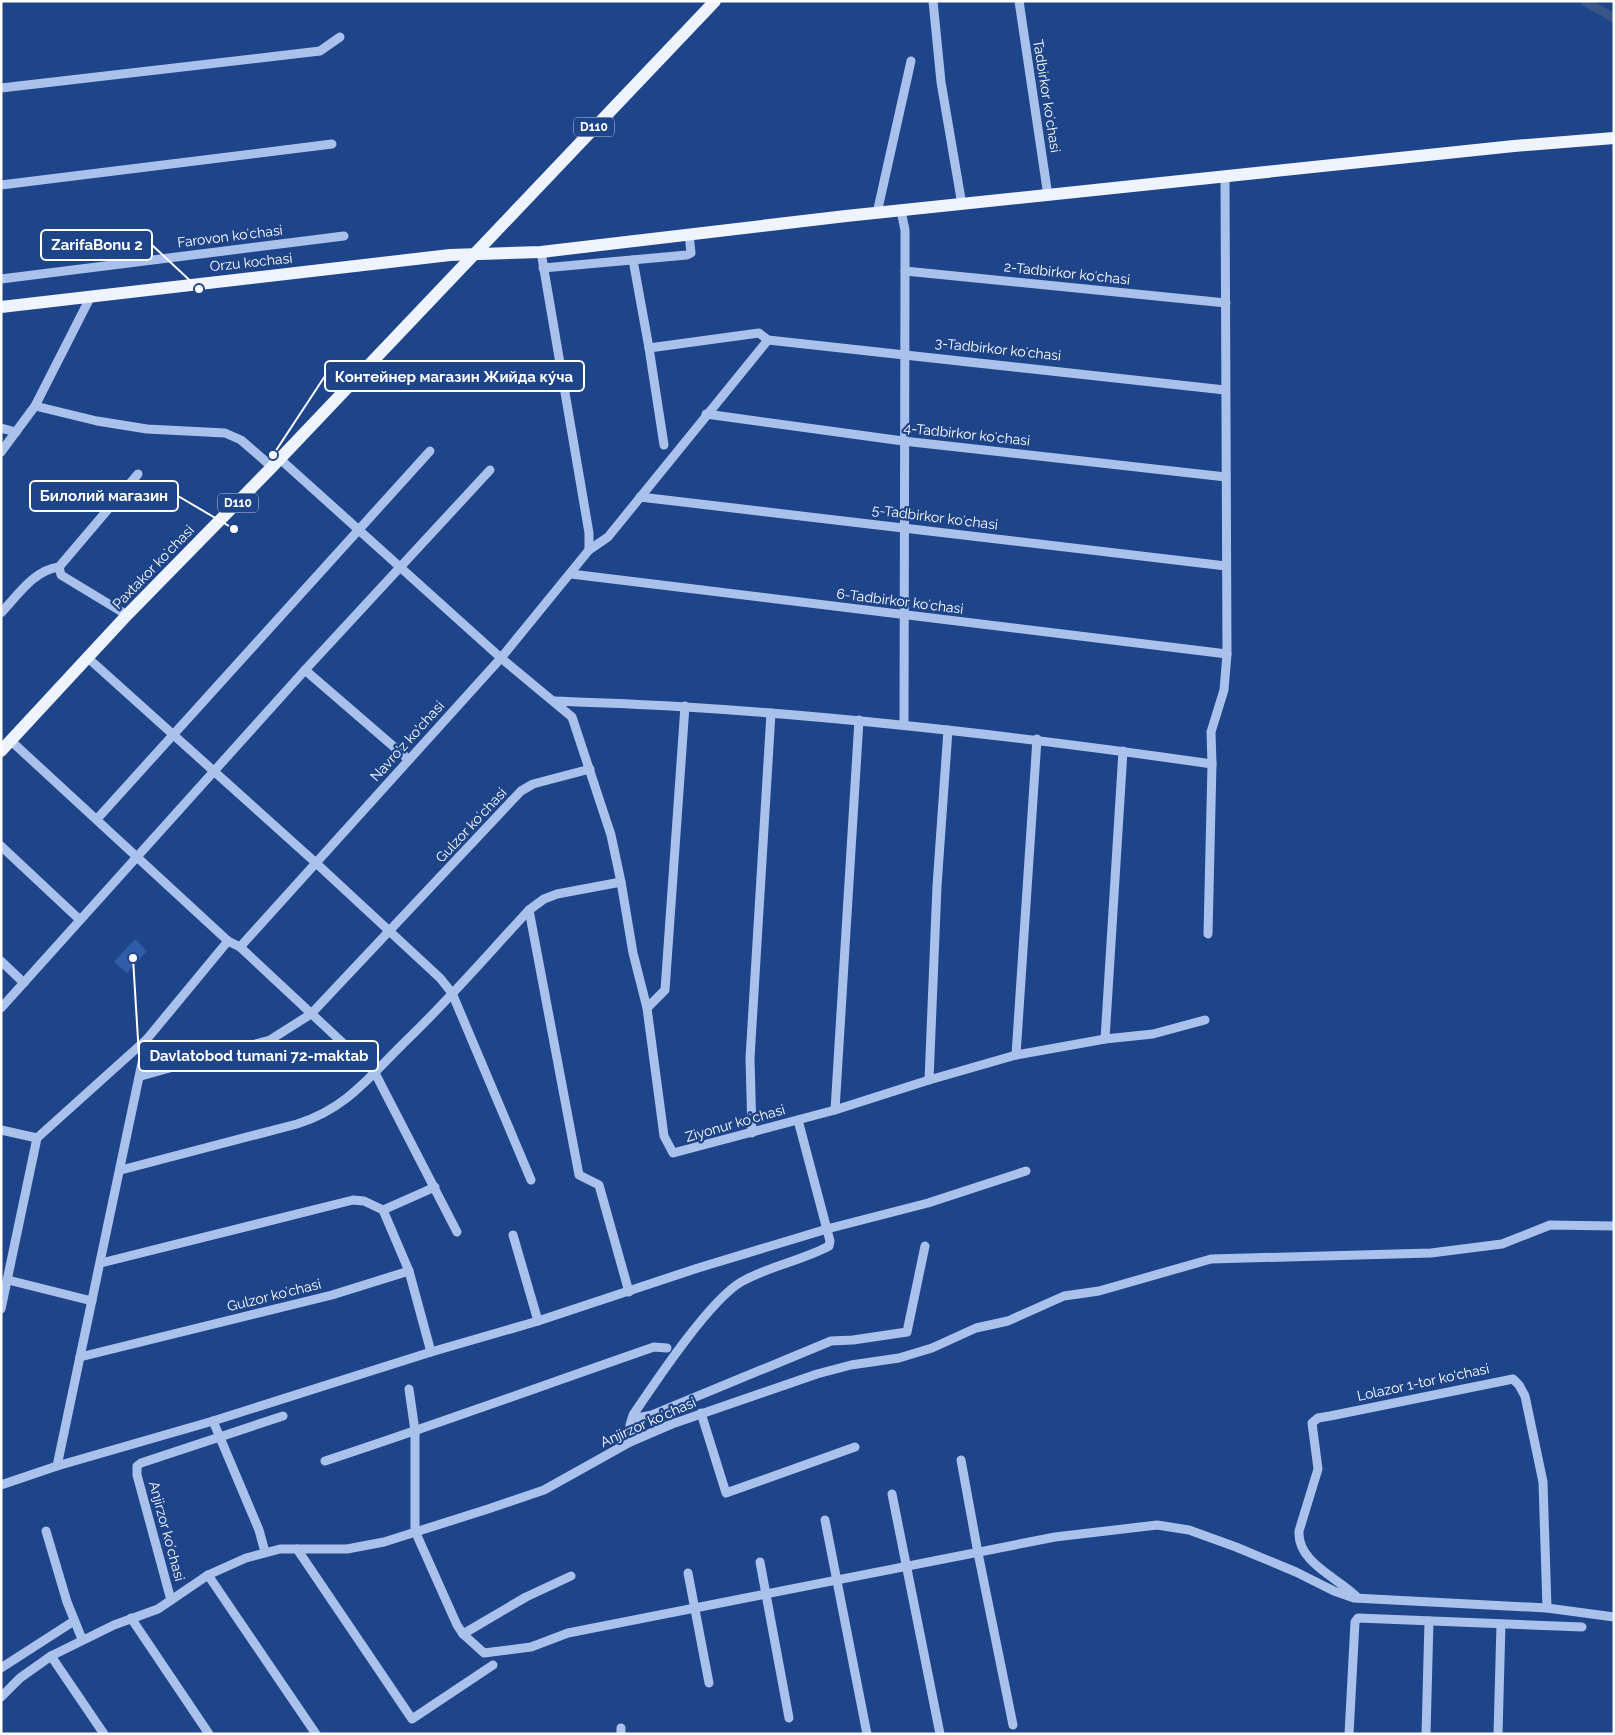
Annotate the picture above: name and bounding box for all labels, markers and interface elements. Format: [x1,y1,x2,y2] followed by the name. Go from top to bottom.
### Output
[1030,38,1064,154] street label: Tadbirkor koʻchasi
[574,118,614,136] road number: D110
[177,222,283,250] street label: Farovon koʻchasi
[41,230,152,260] callout: ZarifaBonu 2
[51,236,143,254] text: ZarifaBonu 2
[209,250,293,274] street label: Orzu kochasi
[1003,258,1131,288] street label: 2-Tadbirkor koʻchasi
[934,334,1062,364] street label: 3-Tadbirkor koʻchasi
[325,361,584,391] callout: Контейнер магазин Жийда ку́ча
[335,368,574,386] text: Контейнер магазин Жийда ку́ча
[903,419,1031,449] street label: 4-Tadbirkor koʻchasi
[30,481,178,511] callout: Билолий магазин
[40,487,168,505] text: Билолий магазин
[218,493,258,512] road number: D110
[871,501,999,533] street label: 5-Tadbirkor koʻchasi
[109,522,197,612] street label: Paxtakor koʻchasi
[836,585,964,617] street label: 6-Tadbirkor koʻchasi
[367,698,447,784] street label: Navro'z ko'chasi
[432,784,510,866] street label: Gulzor koʻchasi
[139,1041,378,1071] callout: Davlatobod tumani 72-maktab
[149,1047,369,1065] text: Davlatobod tumani 72-maktab
[683,1101,787,1145] street label: Ziyonur koʻchasi
[225,1276,323,1314] street label: Gulzor koʻchasi
[1355,1360,1491,1404] street label: Lolazor 1-tor ko‘chasi
[598,1394,698,1450] street label: Anjirzor koʻchasi
[146,1479,188,1583] street label: Anjirzor koʻchasi

